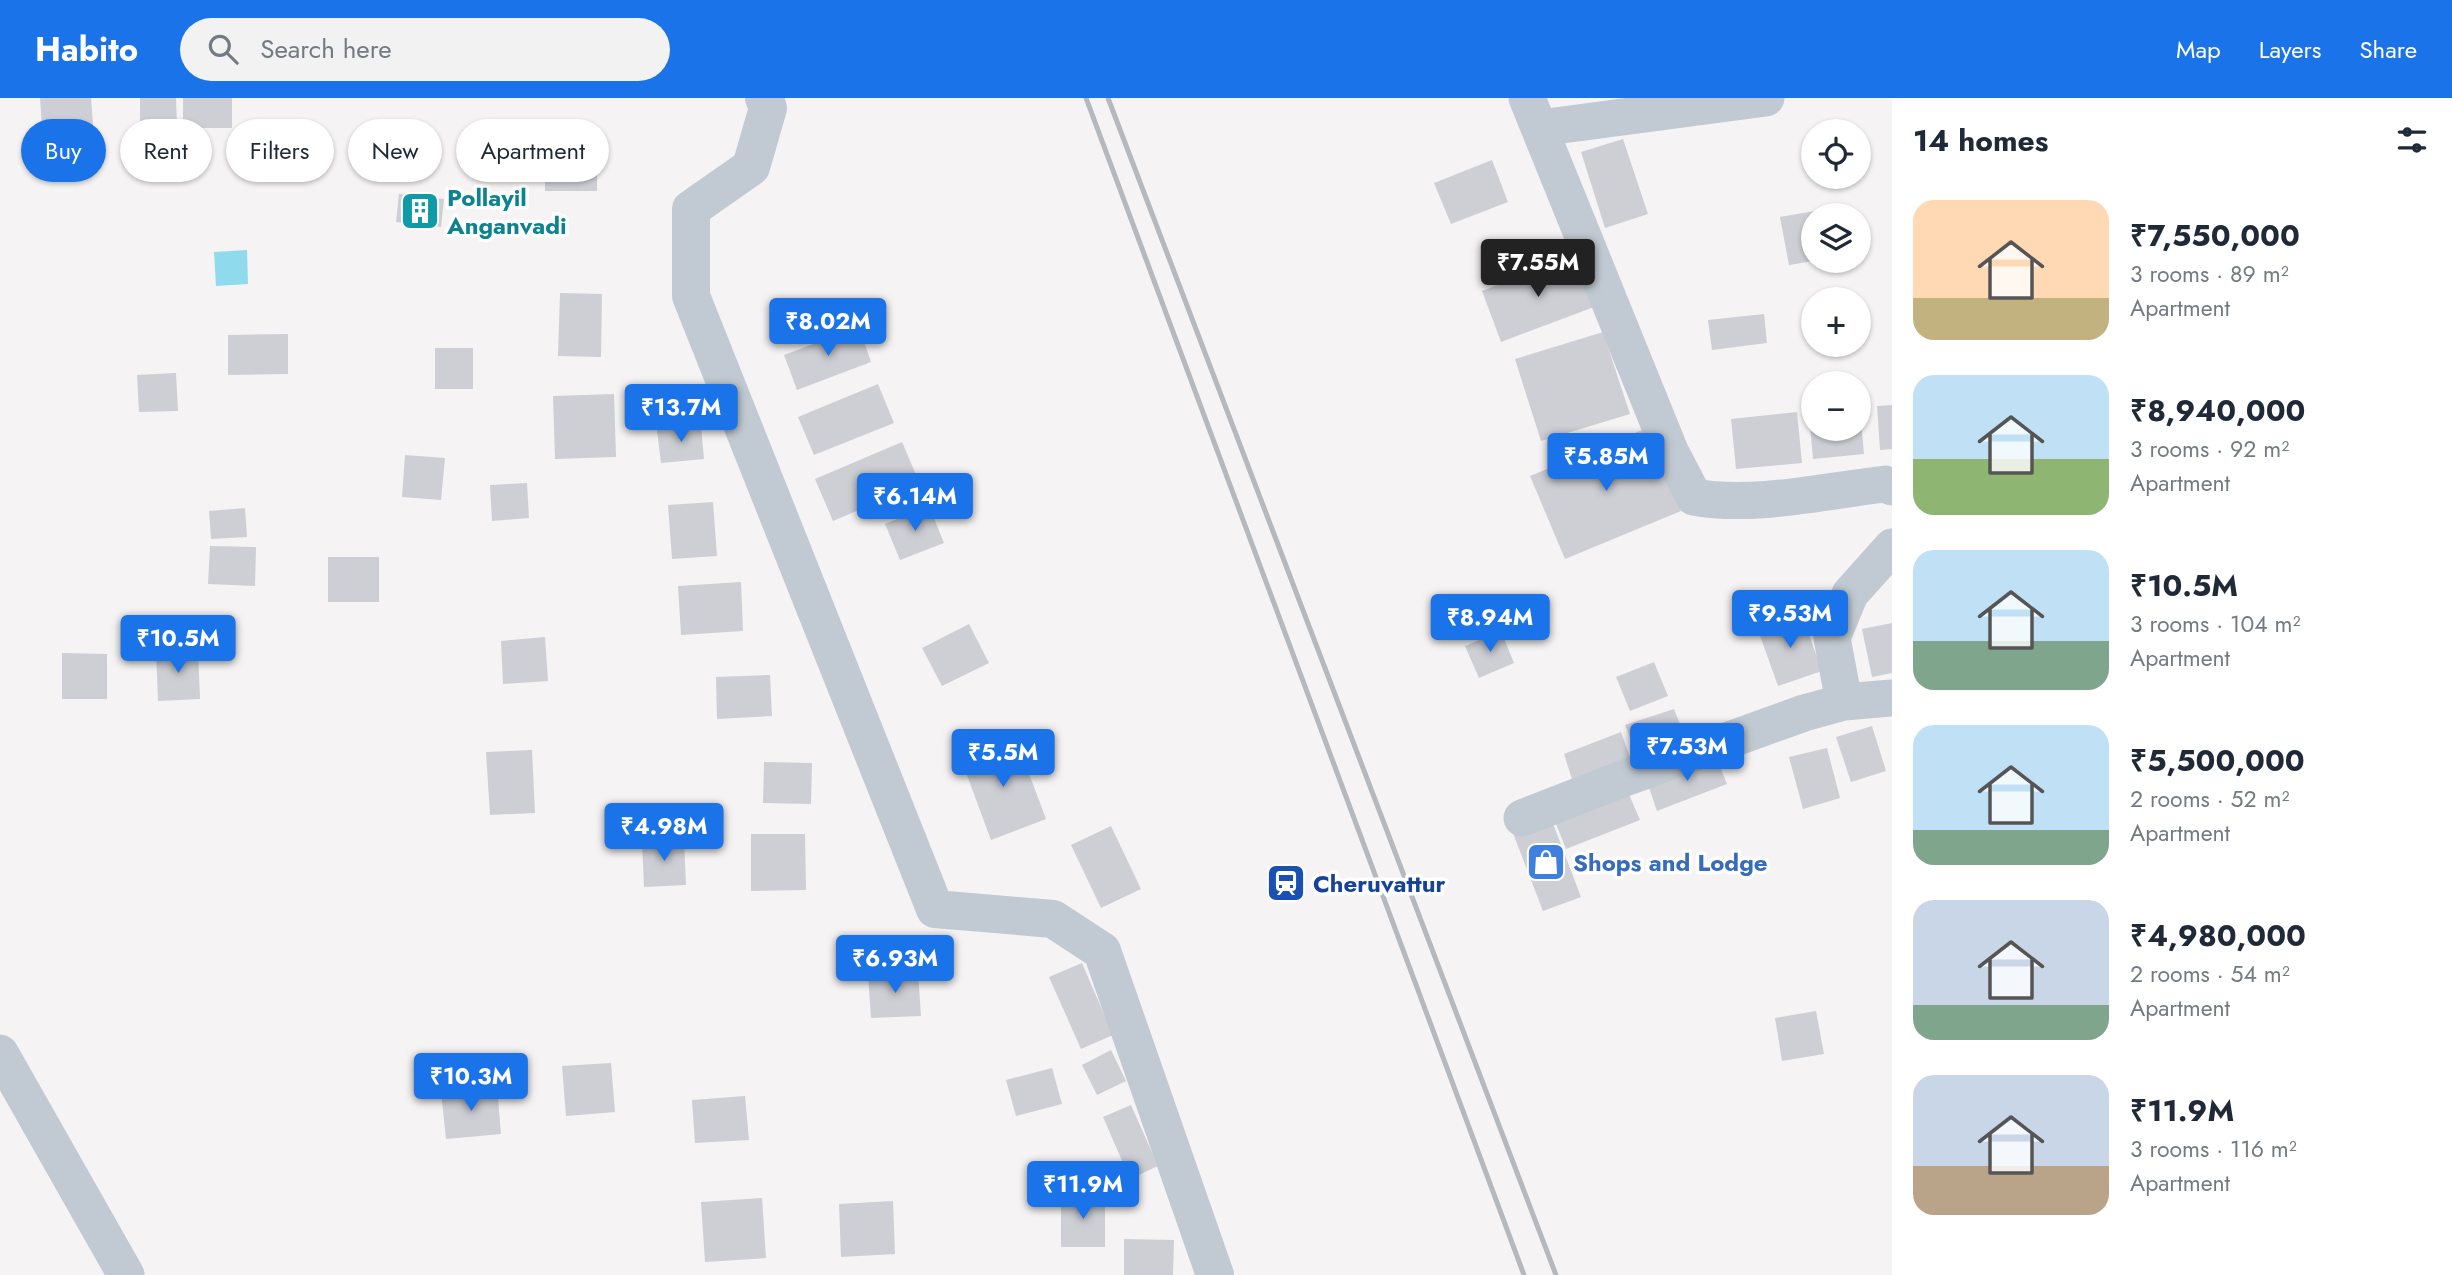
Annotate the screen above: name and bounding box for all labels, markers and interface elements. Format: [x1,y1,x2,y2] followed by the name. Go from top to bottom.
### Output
[180,18,670,81] search box
[35,26,138,73] text: Habito
[204,30,242,68] icon: search
[260,30,392,68] text: Search here
[2176,32,2221,67] text: Map
[2259,32,2321,67] text: Layers
[2359,32,2417,67] text: Share
[21,119,106,182] chip: Buy
[120,119,212,182] chip: Rent
[226,119,334,182] chip: Filters
[348,119,442,182] chip: New
[456,119,609,182] chip: Apartment
[1801,119,1871,441] map controls
[1801,119,1871,189] button: locate
[1913,119,2048,162] text: 14 homes
[2393,121,2431,159] icon: filters
[446,180,567,243] place label: Pollayil Anganvadi
[399,190,441,232] building icon: Pollayil Anganvadi
[1801,203,1871,273] button: layers
[2130,214,2300,257] text: ₹7,550,000
[1969,228,2053,312] icon: home
[1481,240,1595,299] pin: ₹7.55M
[1497,245,1579,279] text: ₹7.55M
[2130,257,2289,291] text: 3 rooms · 89 m²
[1801,287,1871,357] button: +
[2130,291,2230,325] text: Apartment
[771,299,885,358] pin: ₹8.02M
[785,304,871,338] text: ₹8.02M
[1801,371,1871,441] button: −
[624,384,738,444] pin: ₹13.7M
[2130,389,2305,432] text: ₹8,940,000
[641,390,721,424] text: ₹13.7M
[1969,403,2053,487] icon: home
[2130,432,2289,466] text: 3 rooms · 92 m²
[1549,434,1663,493] pin: ₹5.85M
[1563,439,1649,473] text: ₹5.85M
[2130,466,2230,500] text: Apartment
[858,474,972,533] pin: ₹6.14M
[873,479,957,513] text: ₹6.14M
[2130,564,2238,607] text: ₹10.5M
[1969,578,2053,662] icon: home
[1733,590,1847,650] pin: ₹9.53M
[1433,594,1547,654] pin: ₹8.94M
[1748,596,1832,630] text: ₹9.53M
[1447,600,1533,634] text: ₹8.94M
[2130,607,2300,641] text: 3 rooms · 104 m²
[121,616,235,675] pin: ₹10.5M
[137,621,219,655] text: ₹10.5M
[2130,641,2230,675] text: Apartment
[1630,724,1744,783] pin: ₹7.53M
[1646,729,1728,763] text: ₹7.53M
[954,730,1052,789] pin: ₹5.5M
[968,735,1038,769] text: ₹5.5M
[2130,739,2305,782] text: ₹5,500,000
[1969,753,2053,837] icon: home
[2130,782,2289,816] text: 2 rooms · 52 m²
[607,804,721,863] pin: ₹4.98M
[621,809,707,843] text: ₹4.98M
[2130,816,2230,850] text: Apartment
[1525,841,1567,883] shop icon: Shops and Lodge
[1573,845,1768,880] place label: Shops and Lodge
[1265,862,1307,904] station icon: Cheruvattur
[1313,866,1446,901] place label: Cheruvattur
[2130,914,2306,957] text: ₹4,980,000
[1969,928,2053,1012] icon: home
[838,936,952,995] pin: ₹6.93M
[852,941,938,975] text: ₹6.93M
[2130,957,2290,991] text: 2 rooms · 54 m²
[2130,991,2230,1025] text: Apartment
[414,1054,528,1113] pin: ₹10.3M
[430,1059,512,1093] text: ₹10.3M
[2130,1089,2234,1132] text: ₹11.9M
[1969,1103,2053,1187] icon: home
[2130,1132,2297,1166] text: 3 rooms · 116 m²
[1026,1162,1140,1221] pin: ₹11.9M
[2130,1166,2230,1200] text: Apartment
[1043,1167,1123,1201] text: ₹11.9M

